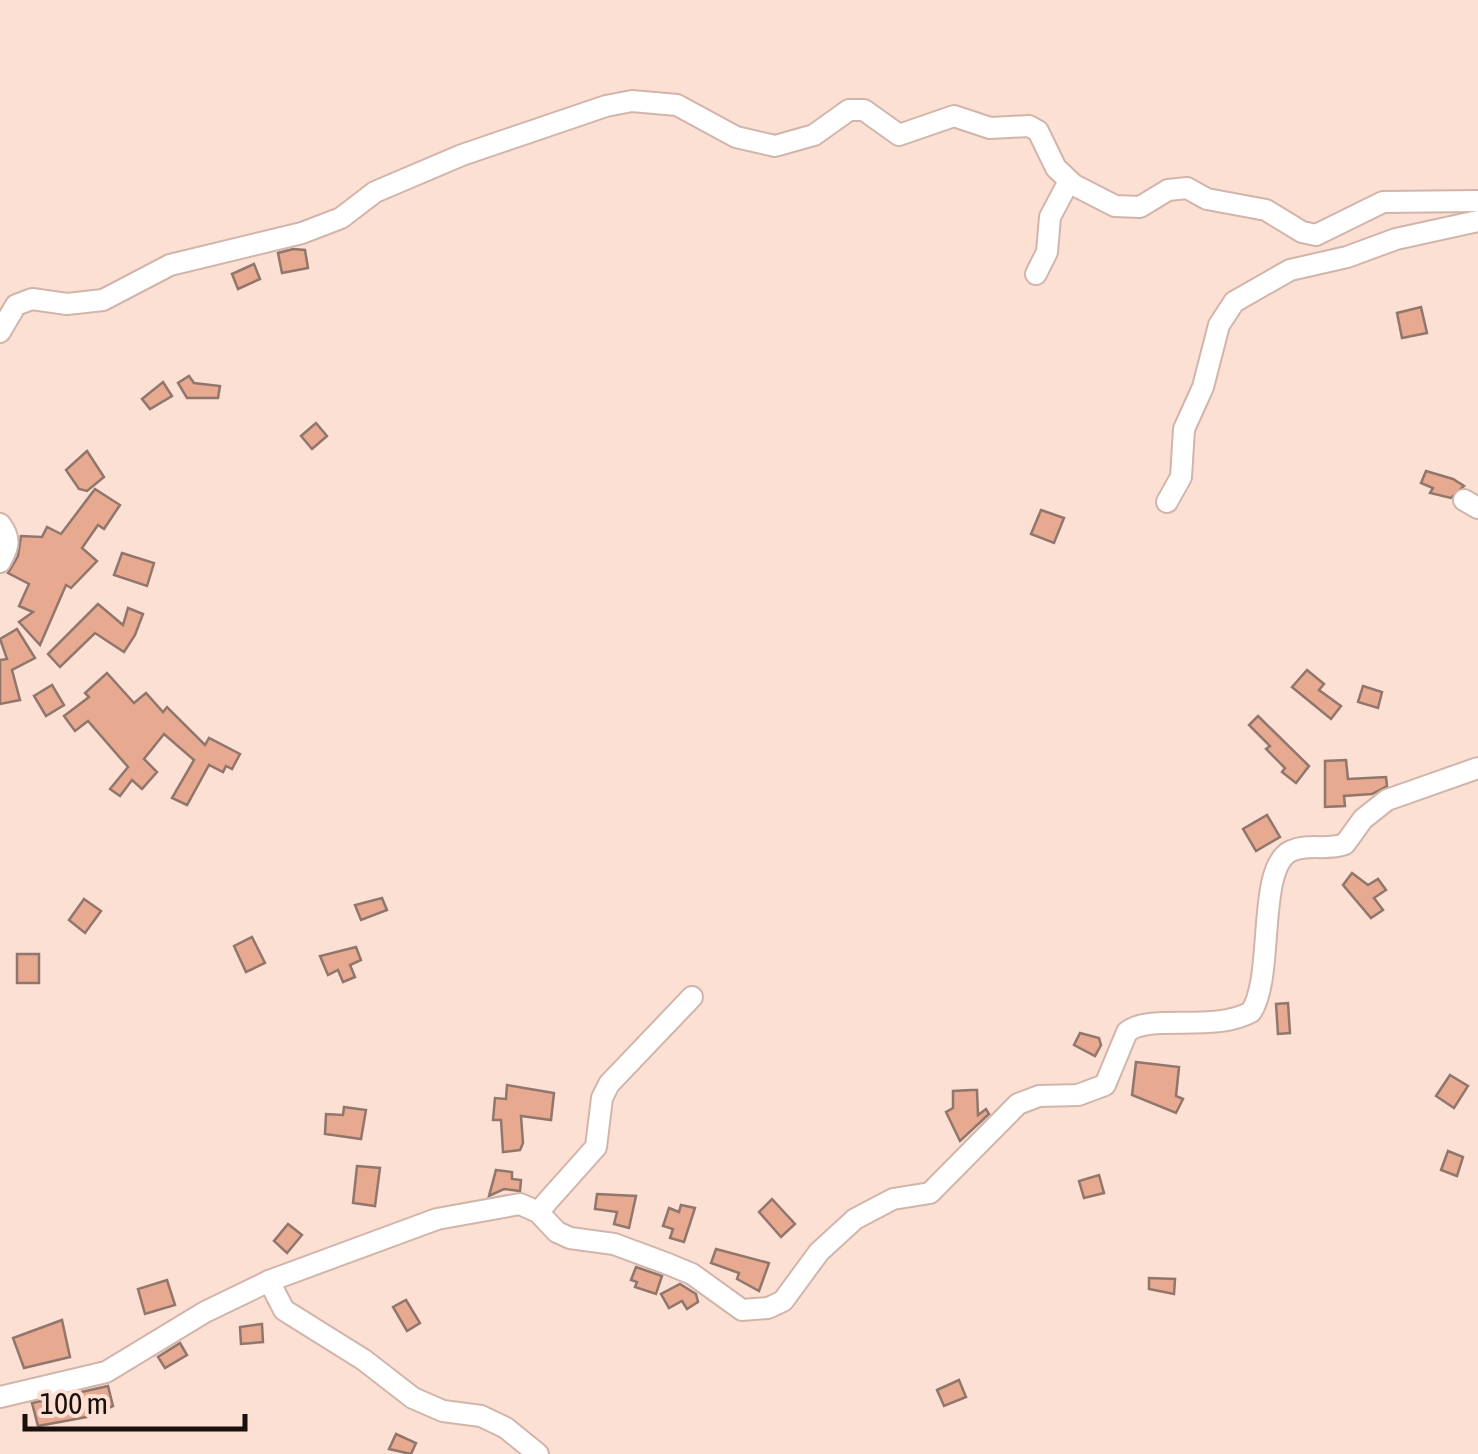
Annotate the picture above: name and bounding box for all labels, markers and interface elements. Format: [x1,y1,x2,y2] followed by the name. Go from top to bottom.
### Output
[25,1369,245,1431] scale bar
[40,1386,108,1420] text: 100 m

